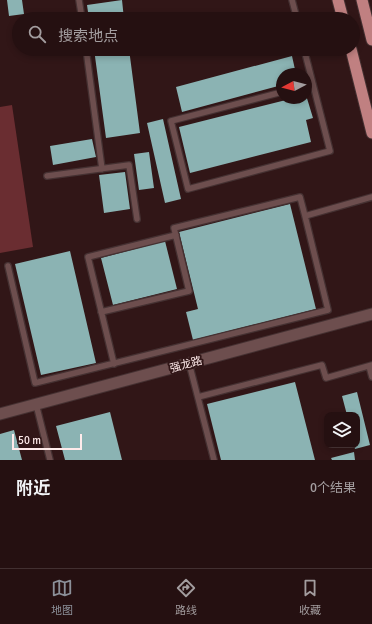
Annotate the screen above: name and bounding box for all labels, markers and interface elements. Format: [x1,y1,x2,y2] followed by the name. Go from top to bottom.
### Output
[12,12,360,56] search box
[26,23,48,45] icon: search
[58,27,118,45] text: 搜索地点
[276,68,312,104] north arrow
[169,354,204,375] street label: 强龙路
[324,412,360,448] map controls
[324,412,360,448] button: layers
[12,432,82,451] scale bar
[18,434,41,447] text: 50 m
[16,478,50,499] text: 附近
[310,480,356,496] text: 0个结果
[51,577,73,617] tab: 地图
[175,577,197,617] tab: 路线
[299,577,321,617] tab: 收藏

